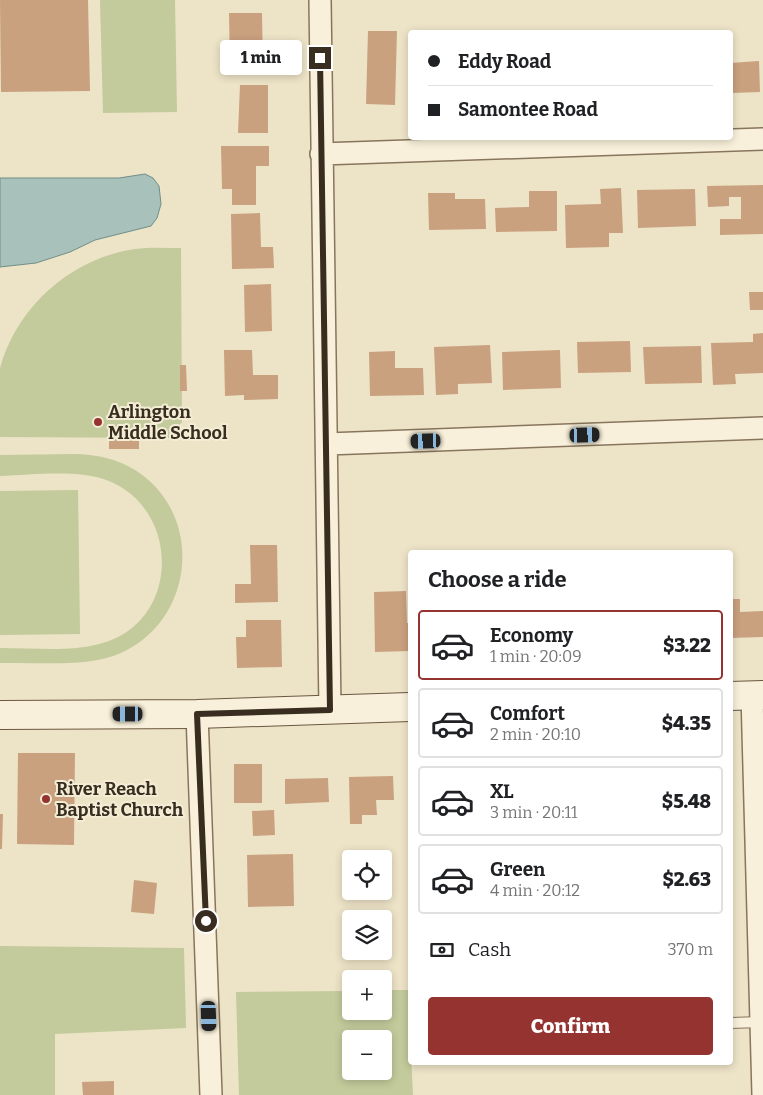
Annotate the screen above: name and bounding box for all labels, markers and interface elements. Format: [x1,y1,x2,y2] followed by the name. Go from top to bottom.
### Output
[220,40,302,76] callout: 1 min
[309,47,331,69] route end
[241,48,281,67] text: 1 min
[458,50,551,73] text: Eddy Road
[458,98,598,121] text: Samontee Road
[108,401,228,444] place label: Arlington Middle School
[92,416,104,428] marker: Arlington Middle School
[569,427,600,443] car
[410,433,441,449] car
[428,566,567,593] text: Choose a ride
[430,623,475,668] icon: car
[490,624,573,647] text: Economy
[663,634,711,657] text: $3.22
[490,647,582,666] text: 1 min · 20:09
[430,701,475,746] icon: car
[490,702,565,725] text: Comfort
[113,707,143,722] car
[662,712,711,735] text: $4.35
[490,725,581,744] text: 2 min · 20:10
[56,778,184,821] place label: River Reach Baptist Church
[430,779,475,824] icon: car
[490,780,514,803] text: XL
[662,790,711,813] text: $5.48
[40,793,52,805] marker: River Reach Baptist Church
[490,803,578,822] text: 3 min · 20:11
[342,850,392,1080] map controls
[342,850,392,900] button: locate
[430,857,475,902] icon: car
[490,858,545,881] text: Green
[662,868,711,891] text: $2.63
[490,881,580,900] text: 4 min · 20:12
[195,910,217,932] route start
[342,910,392,960] button: layers
[428,936,456,964] icon: cash
[468,938,511,961] text: Cash
[667,940,713,959] text: 370 m
[342,970,392,1020] button: +
[428,997,713,1055] button: Confirm
[200,1001,217,1031] car
[342,1030,392,1080] button: −

